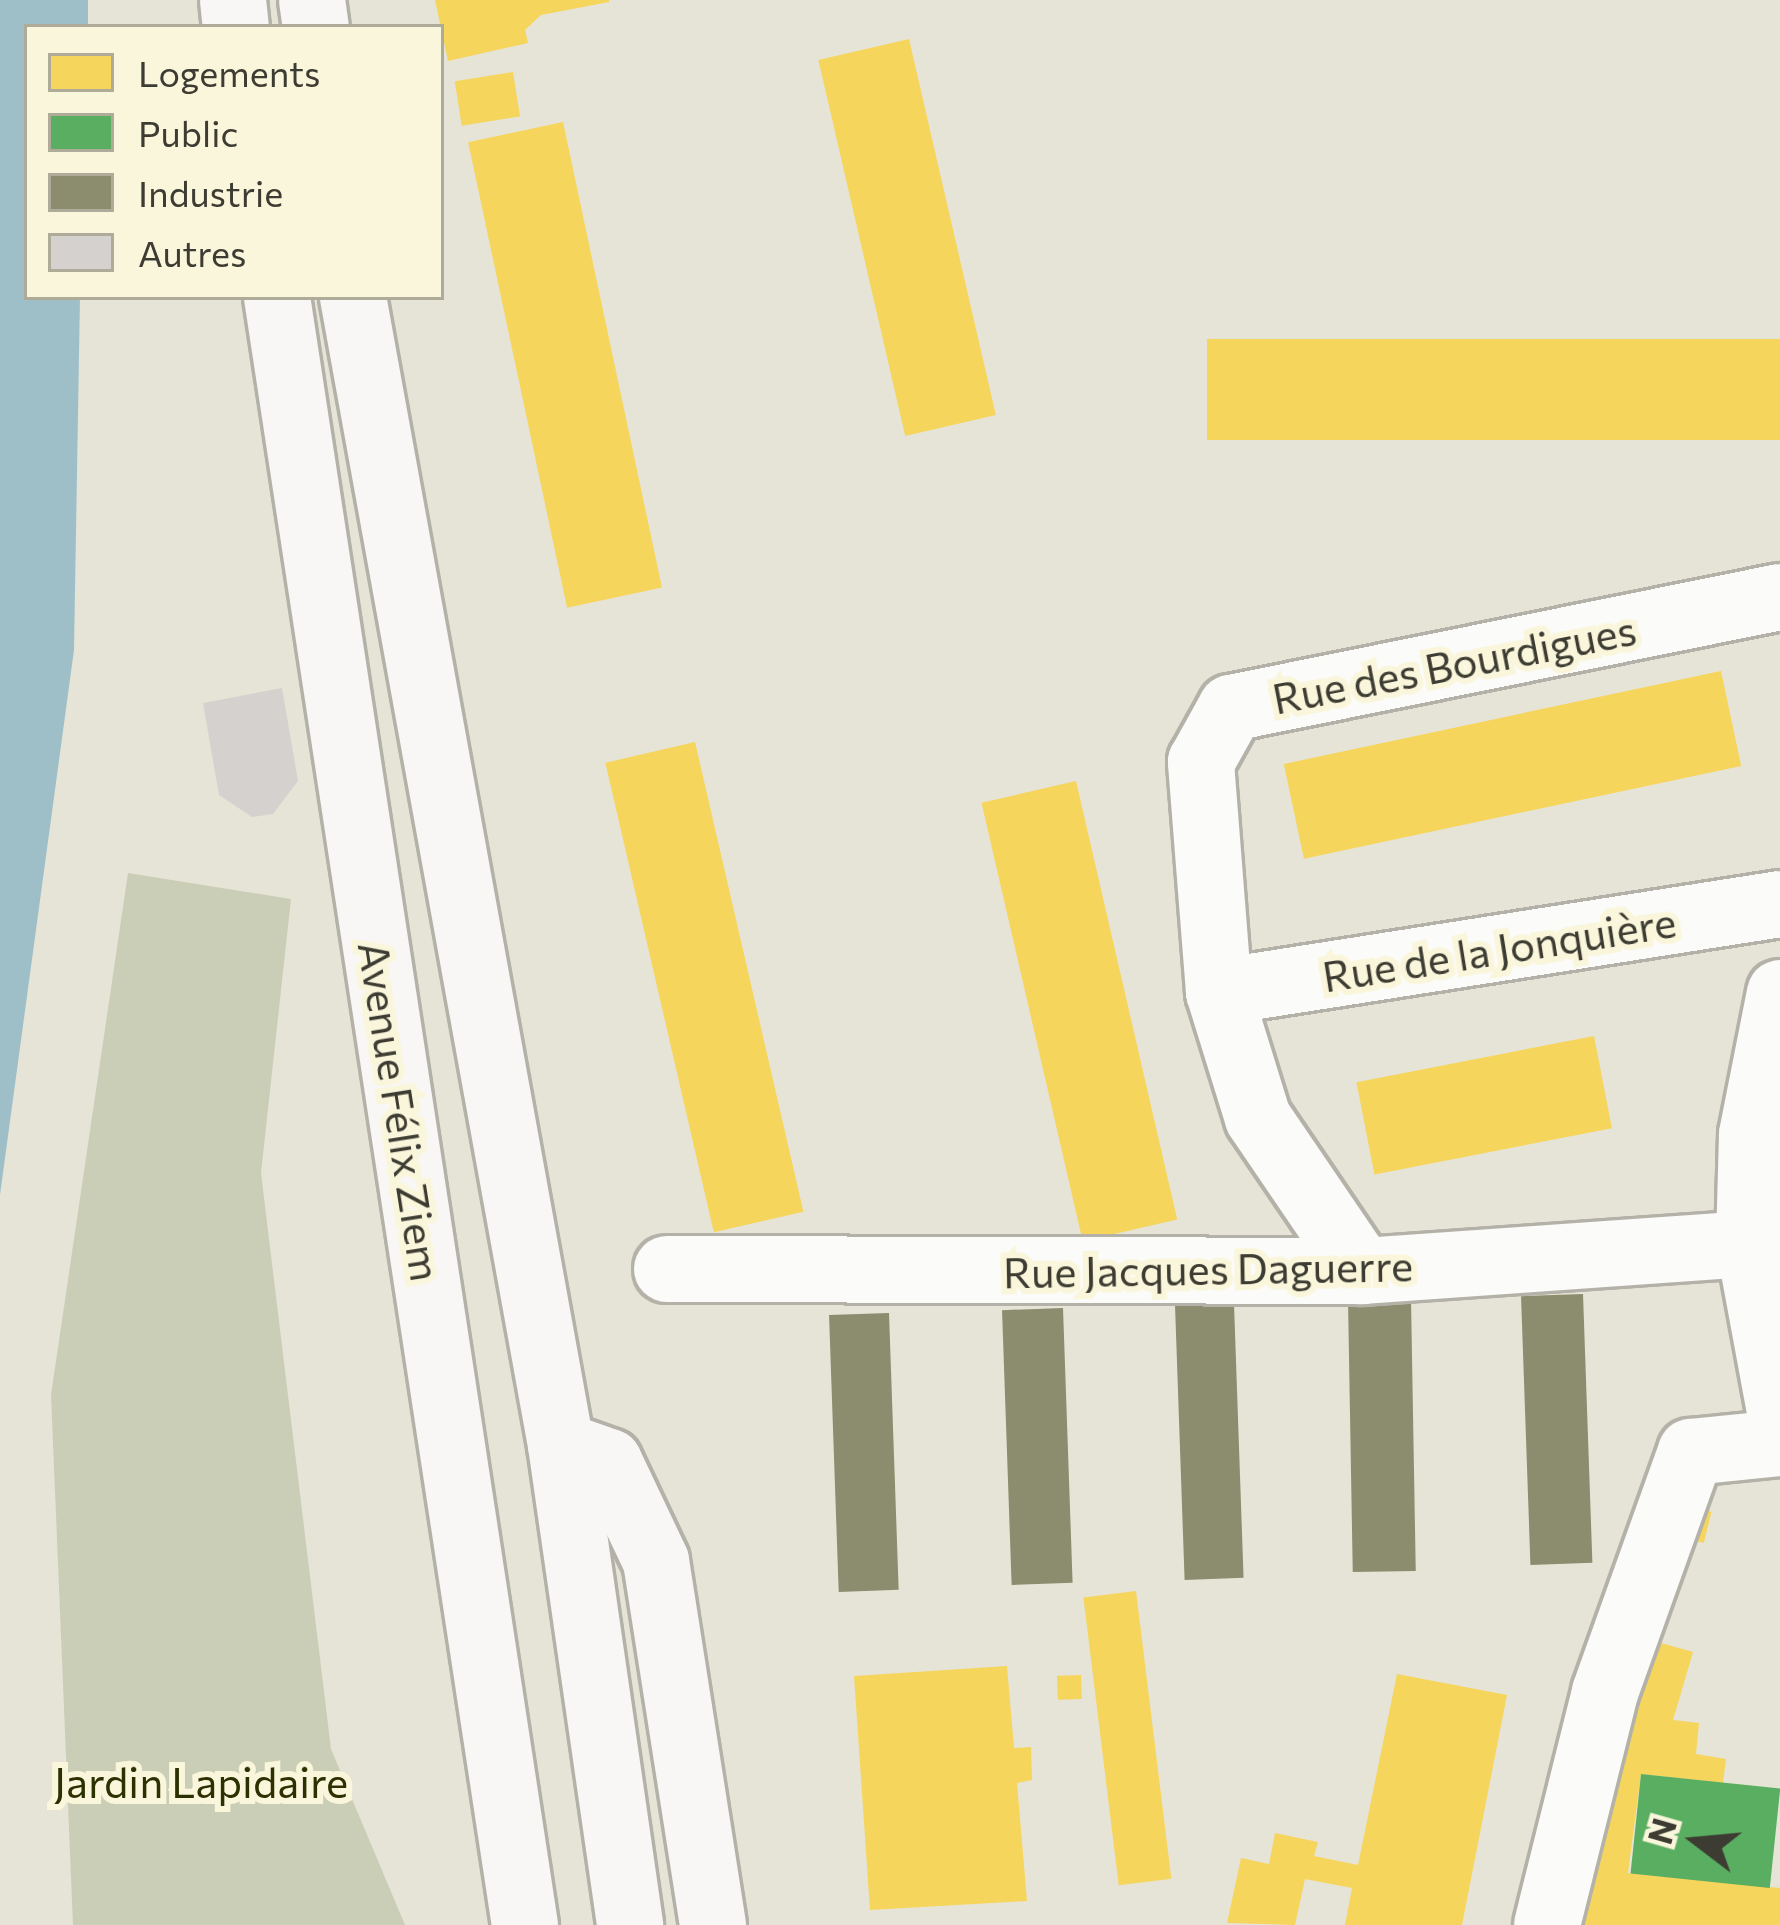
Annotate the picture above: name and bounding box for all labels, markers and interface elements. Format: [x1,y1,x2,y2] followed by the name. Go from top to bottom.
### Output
[24,24,444,300] legend
[138,50,320,94] text: Logements
[138,110,238,154] text: Public
[138,170,283,214] text: Industrie
[138,230,246,274] text: Autres
[1268,603,1640,723] street label: Rue des Bourdigues
[1319,895,1679,1001] street label: Rue de la Jonquière
[349,938,453,1284] street label: Avenue Félix Ziem
[1003,1239,1413,1297] street label: Rue Jacques Daguerre
[54,1756,348,1806] park label: Jardin Lapidaire
[1636,1781,1756,1901] north arrow
[1638,1813,1684,1848] text: N

